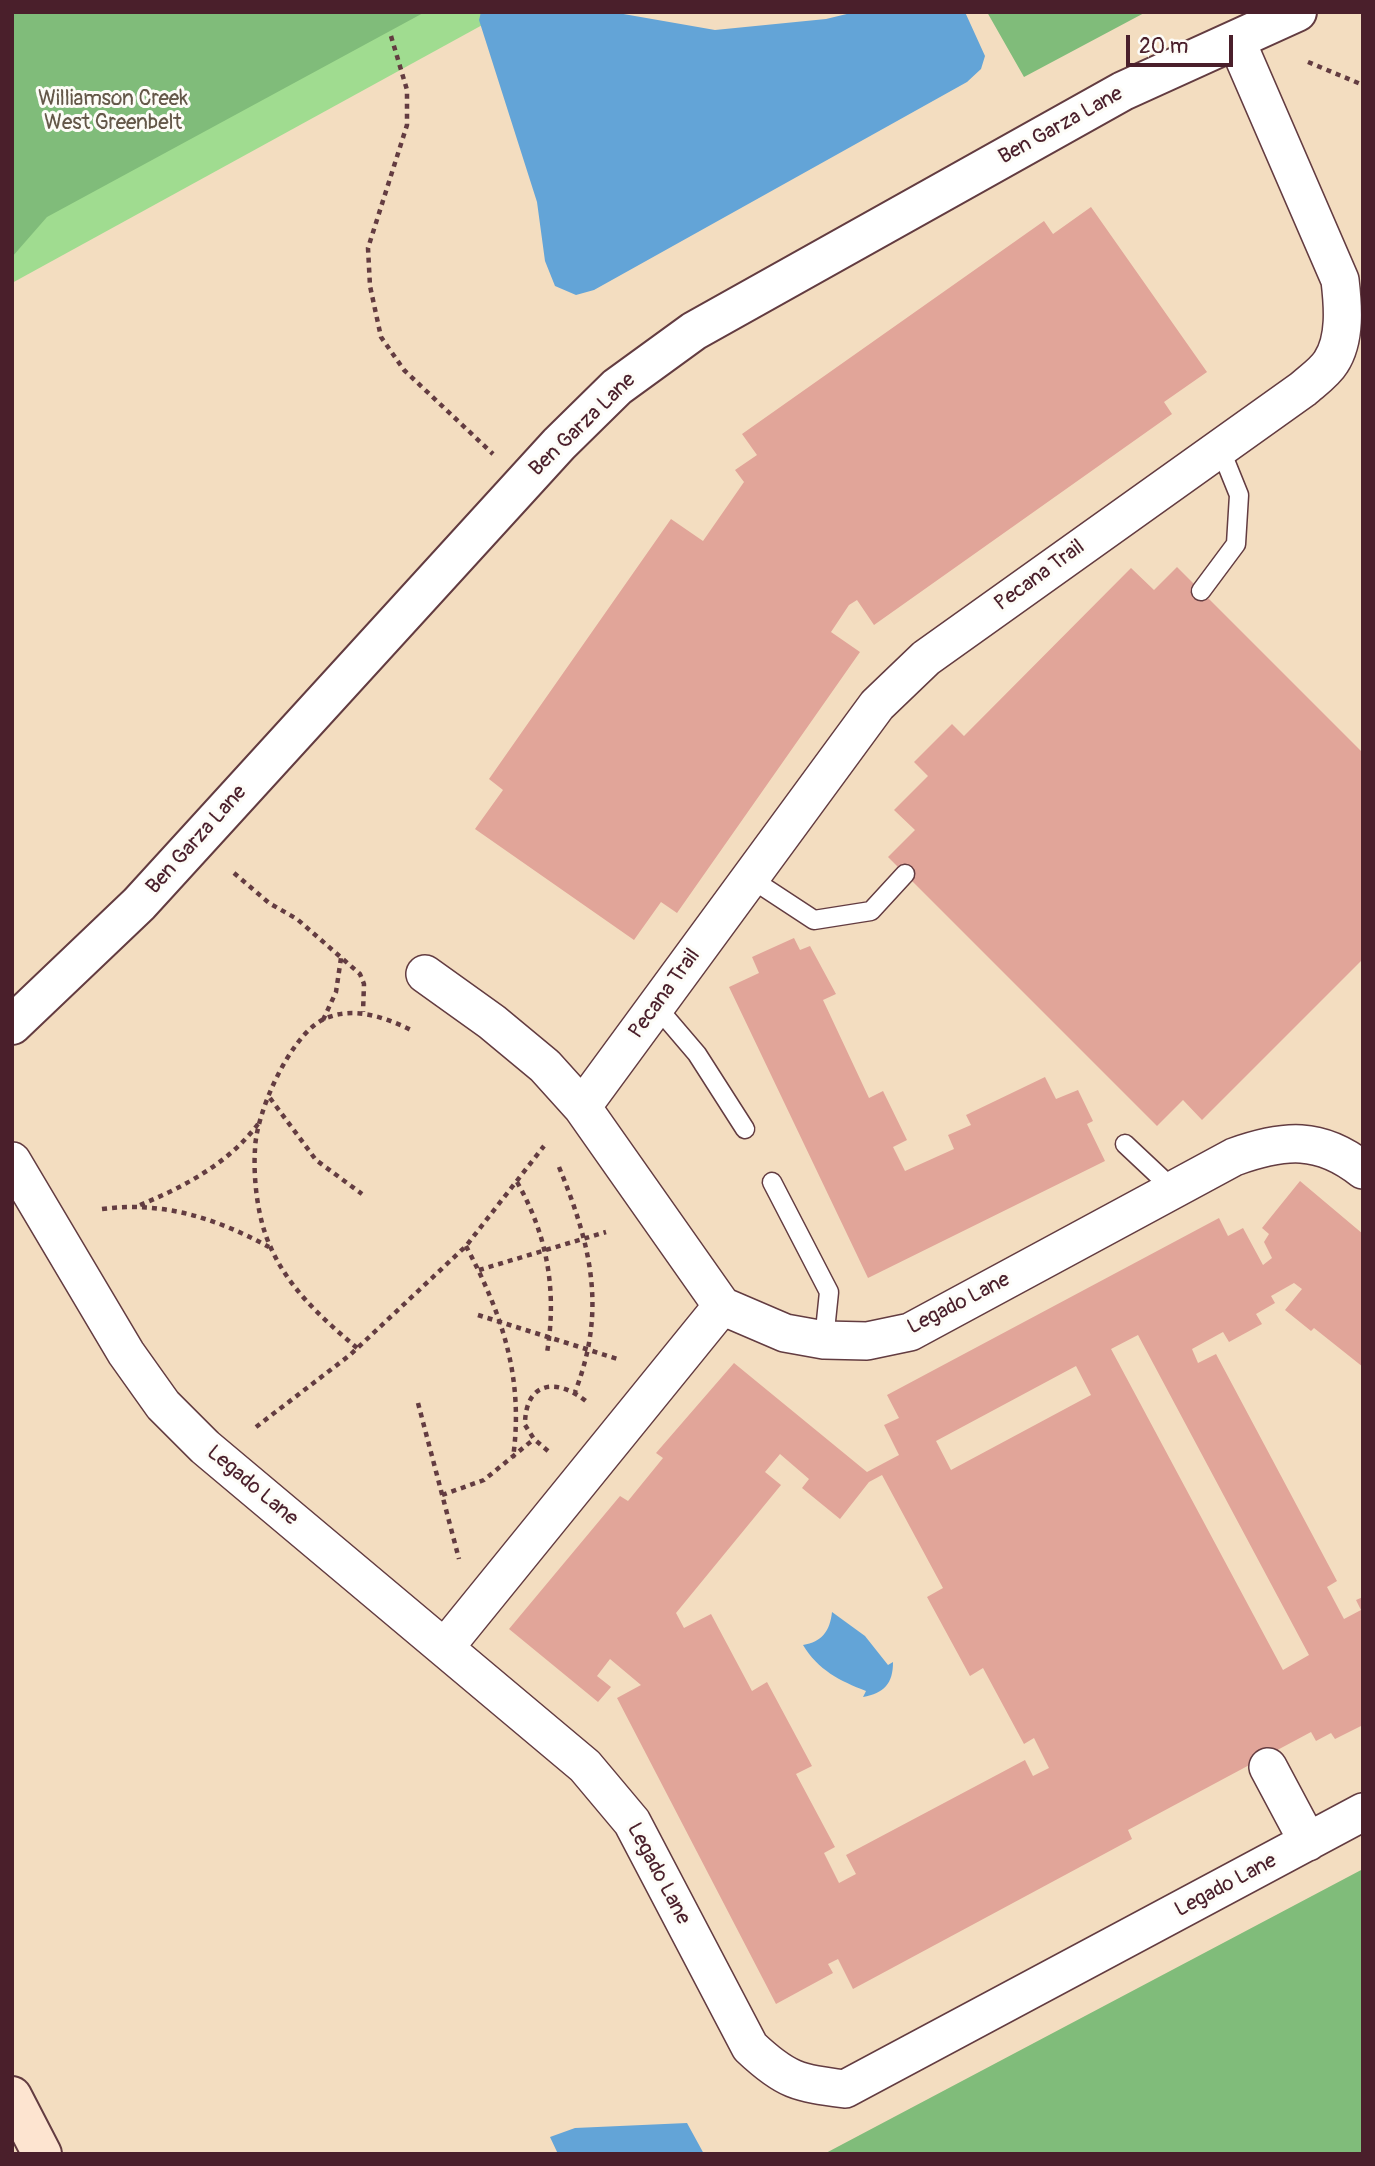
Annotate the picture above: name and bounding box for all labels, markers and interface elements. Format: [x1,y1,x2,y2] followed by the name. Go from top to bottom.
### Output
[1130,21,1237,65] scale bar
[1139,33,1188,60] text: 20 m
[995,82,1127,170] street label: Ben Garza Lane
[38,87,188,137] park label: Williamson Creek West Greenbelt
[525,368,641,482] street label: Ben Garza Lane
[990,535,1090,617] street label: Pecana Trail
[141,780,253,900] street label: Ben Garza Lane
[624,944,706,1044] street label: Pecana Trail
[904,1267,1014,1341] street label: Legado Lane
[201,1441,303,1531] street label: Legado Lane
[621,1819,695,1929] street label: Legado Lane
[1171,1849,1281,1923] street label: Legado Lane

